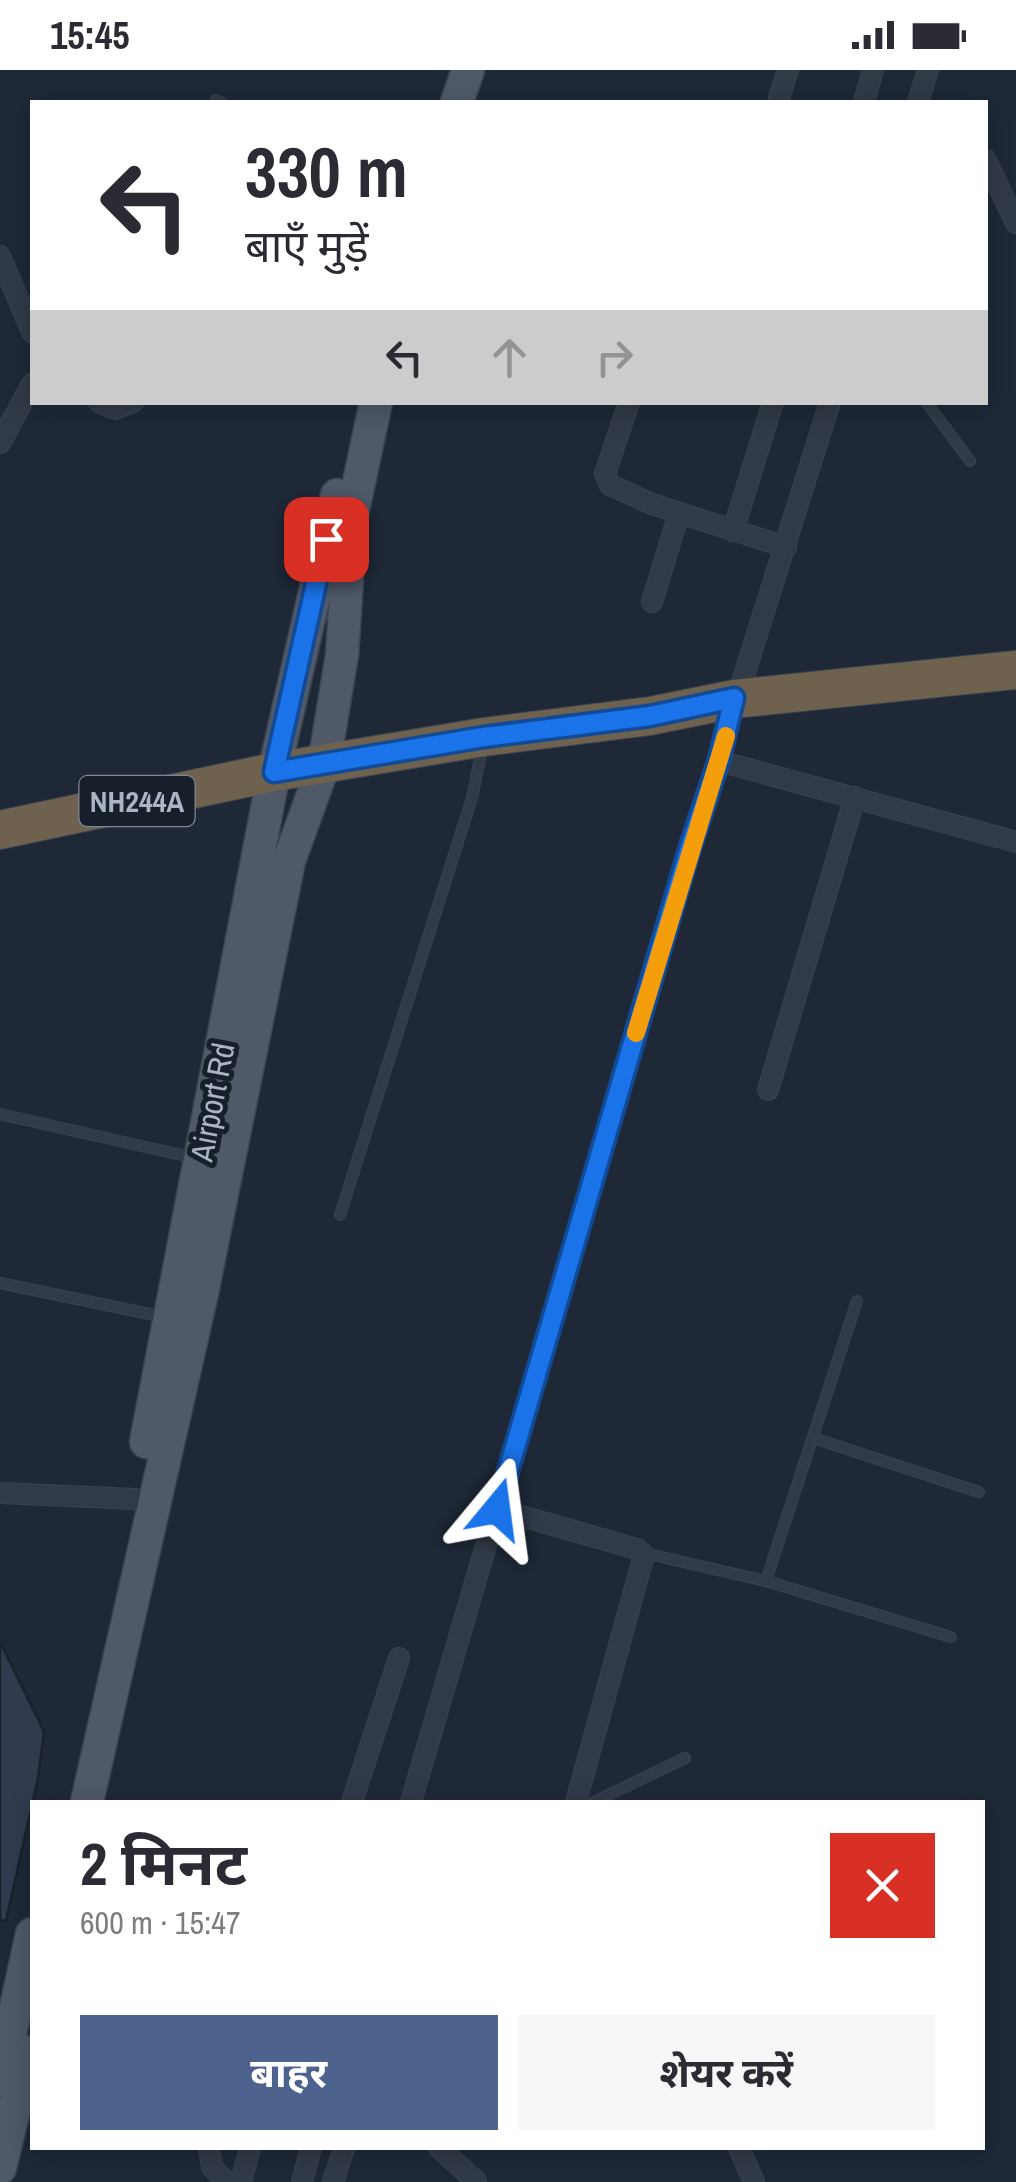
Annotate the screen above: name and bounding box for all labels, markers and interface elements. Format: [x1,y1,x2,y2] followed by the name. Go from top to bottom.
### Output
[50,10,130,61] text: 15:45
[245,125,408,219] text: 330 m
[80,140,210,270] icon: left
[245,215,368,276] text: बाएँ मुड़ें
[377,330,432,385] icon: left
[482,330,537,385] icon: ahead
[587,330,642,385] icon: right
[284,497,369,582] pin
[299,512,354,567] icon: arrive
[80,776,194,826] road number: NH244A
[179,1039,245,1166] street label: Airport Rd
[445,1457,549,1561] position arrow
[80,1823,247,1904] text: 2 मिनट
[830,1833,935,1938] button: close
[80,1901,240,1944] text: 600 m · 15:47
[80,2015,498,2130] button: बाहर
[518,2015,935,2130] button: शेयर करें

